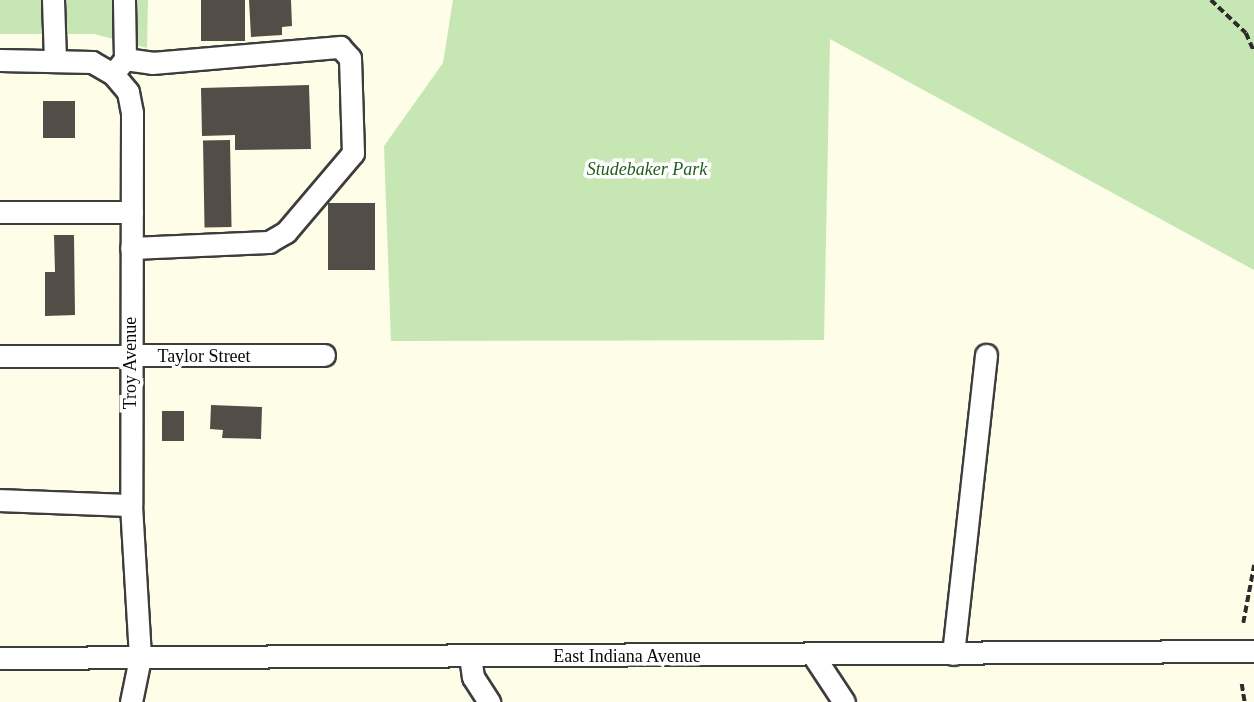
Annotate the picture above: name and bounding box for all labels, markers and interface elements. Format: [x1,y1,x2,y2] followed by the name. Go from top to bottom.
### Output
[587,158,707,180] park label: Studebaker Park
[119,316,141,410] street label: Troy Avenue
[157,345,251,367] street label: Taylor Street
[553,645,701,667] street label: East Indiana Avenue

